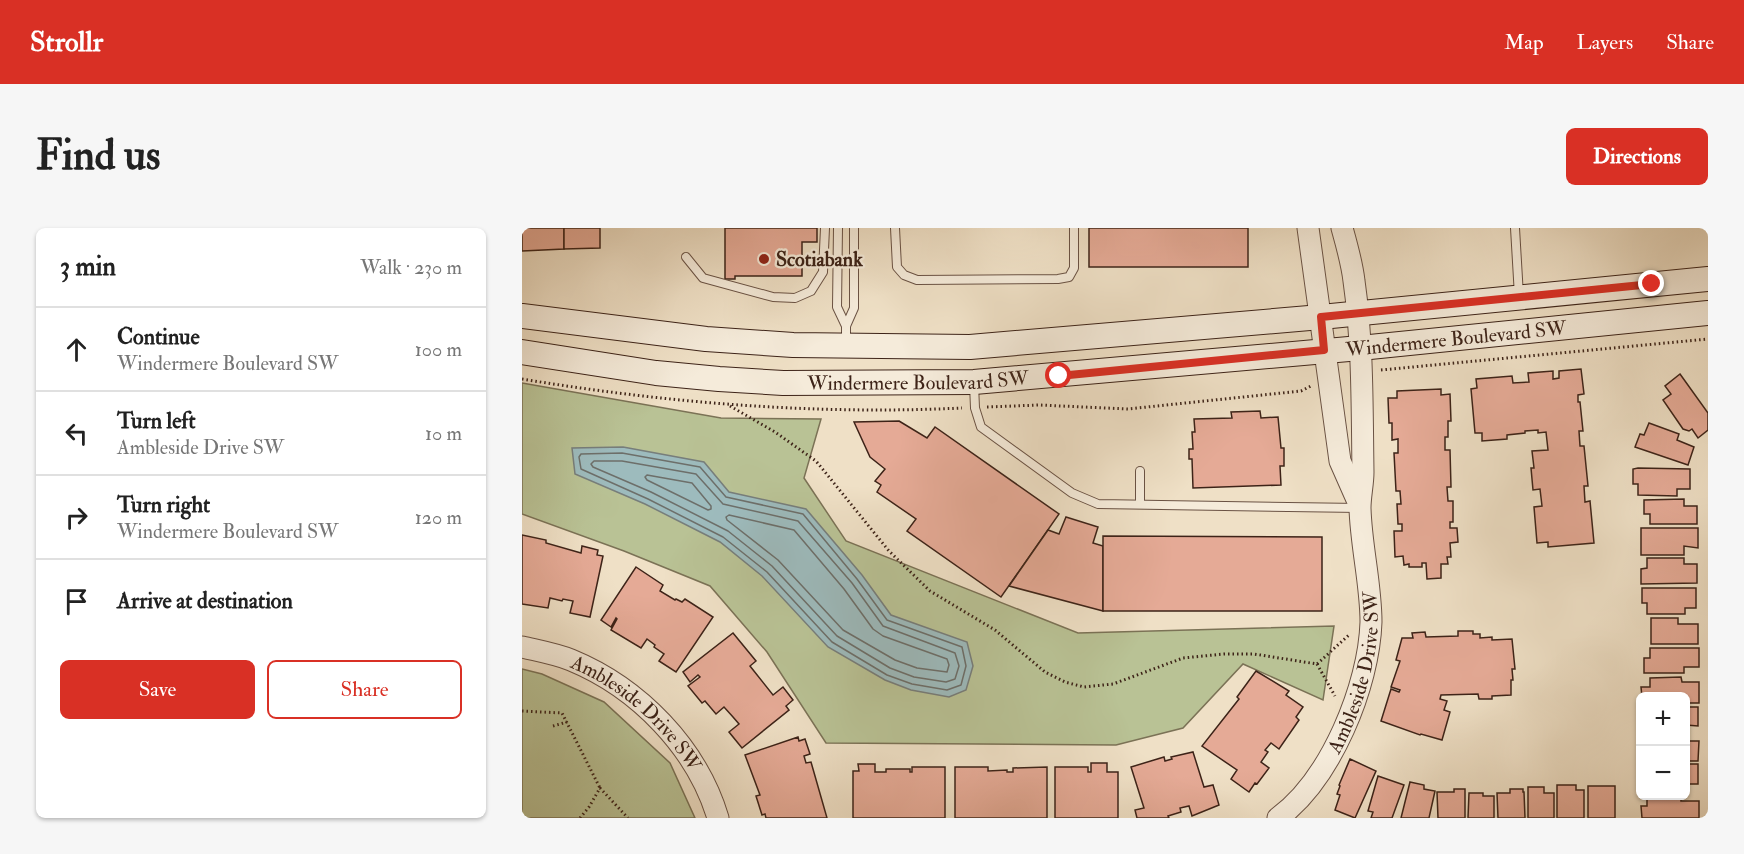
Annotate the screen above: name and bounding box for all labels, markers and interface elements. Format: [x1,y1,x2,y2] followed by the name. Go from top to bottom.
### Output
[30,25,103,60] text: Strollr
[1504,29,1544,56] text: Map
[1577,29,1633,56] text: Layers
[1666,29,1714,56] text: Share
[1566,128,1708,185] button: Directions
[36,130,160,182] text: Find us
[776,247,863,272] place label: Scotiabank
[60,251,116,283] text: 3 min
[757,252,771,266] marker: Scotiabank
[360,255,462,280] text: Walk · 230 m
[1638,270,1664,296] route end
[1344,315,1568,362] street label: Windermere Boulevard SW
[117,323,200,351] text: Continue
[60,333,93,366] icon: ahead
[415,337,462,362] text: 100 m
[117,351,338,376] text: Windermere Boulevard SW
[1045,362,1071,388] route start
[806,365,1030,396] street label: Windermere Boulevard SW
[117,407,196,435] text: Turn left
[60,417,93,450] icon: left
[425,421,462,446] text: 10 m
[117,435,284,460] text: Ambleside Drive SW
[117,491,210,519] text: Turn right
[60,501,93,534] icon: right
[415,505,462,530] text: 120 m
[117,519,338,544] text: Windermere Boulevard SW
[60,585,93,618] icon: arrive
[117,587,293,615] text: Arrive at destination
[1321,590,1384,759] street label: Ambleside Drive SW
[566,649,707,776] street label: Ambleside Drive SW
[60,660,255,719] button: Save
[267,660,462,719] button: Share
[1636,692,1690,800] map controls
[1636,692,1690,746] button: +
[1636,746,1690,800] button: −

